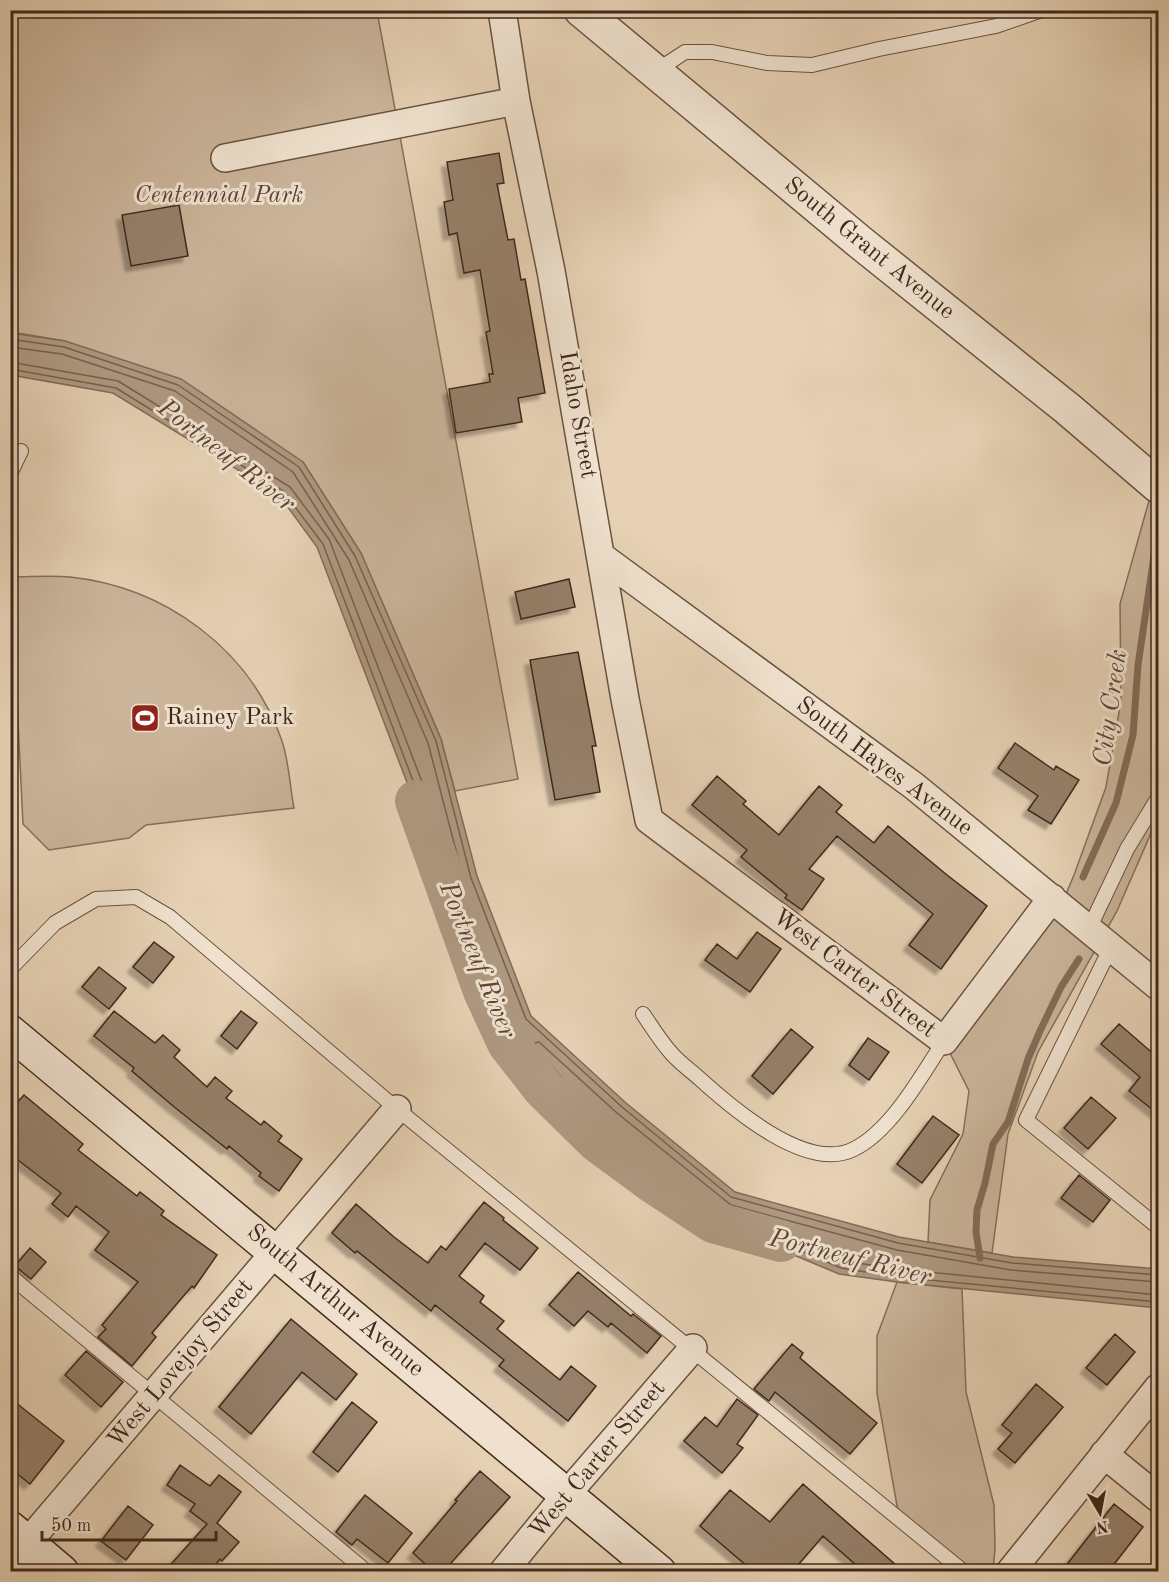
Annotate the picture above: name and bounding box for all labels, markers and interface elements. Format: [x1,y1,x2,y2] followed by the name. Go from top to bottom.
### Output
[779,173,959,325] street label: South Grant Avenue
[135,184,303,208] park label: Centennial Park
[554,349,600,481] street label: Idaho Street
[152,394,300,518] water label: Portneuf River
[1090,648,1132,768] water label: City Creek
[791,693,977,841] street label: South Hayes Avenue
[129,702,161,734] sports icon: Rainey Park
[166,706,294,730] place label: Rainey Park
[433,877,520,1043] water label: Portneuf River
[768,905,940,1043] street label: West Carter Street
[242,1220,428,1382] street label: South Arthur Avenue
[765,1225,934,1291] water label: Portneuf River
[104,1275,258,1453] street label: West Lovejoy Street
[525,1377,671,1543] street label: West Carter Street
[1070,1483,1130,1543] north arrow
[42,1504,216,1542] scale bar
[51,1517,91,1535] text: 50 m
[1094,1517,1110,1535] text: N

